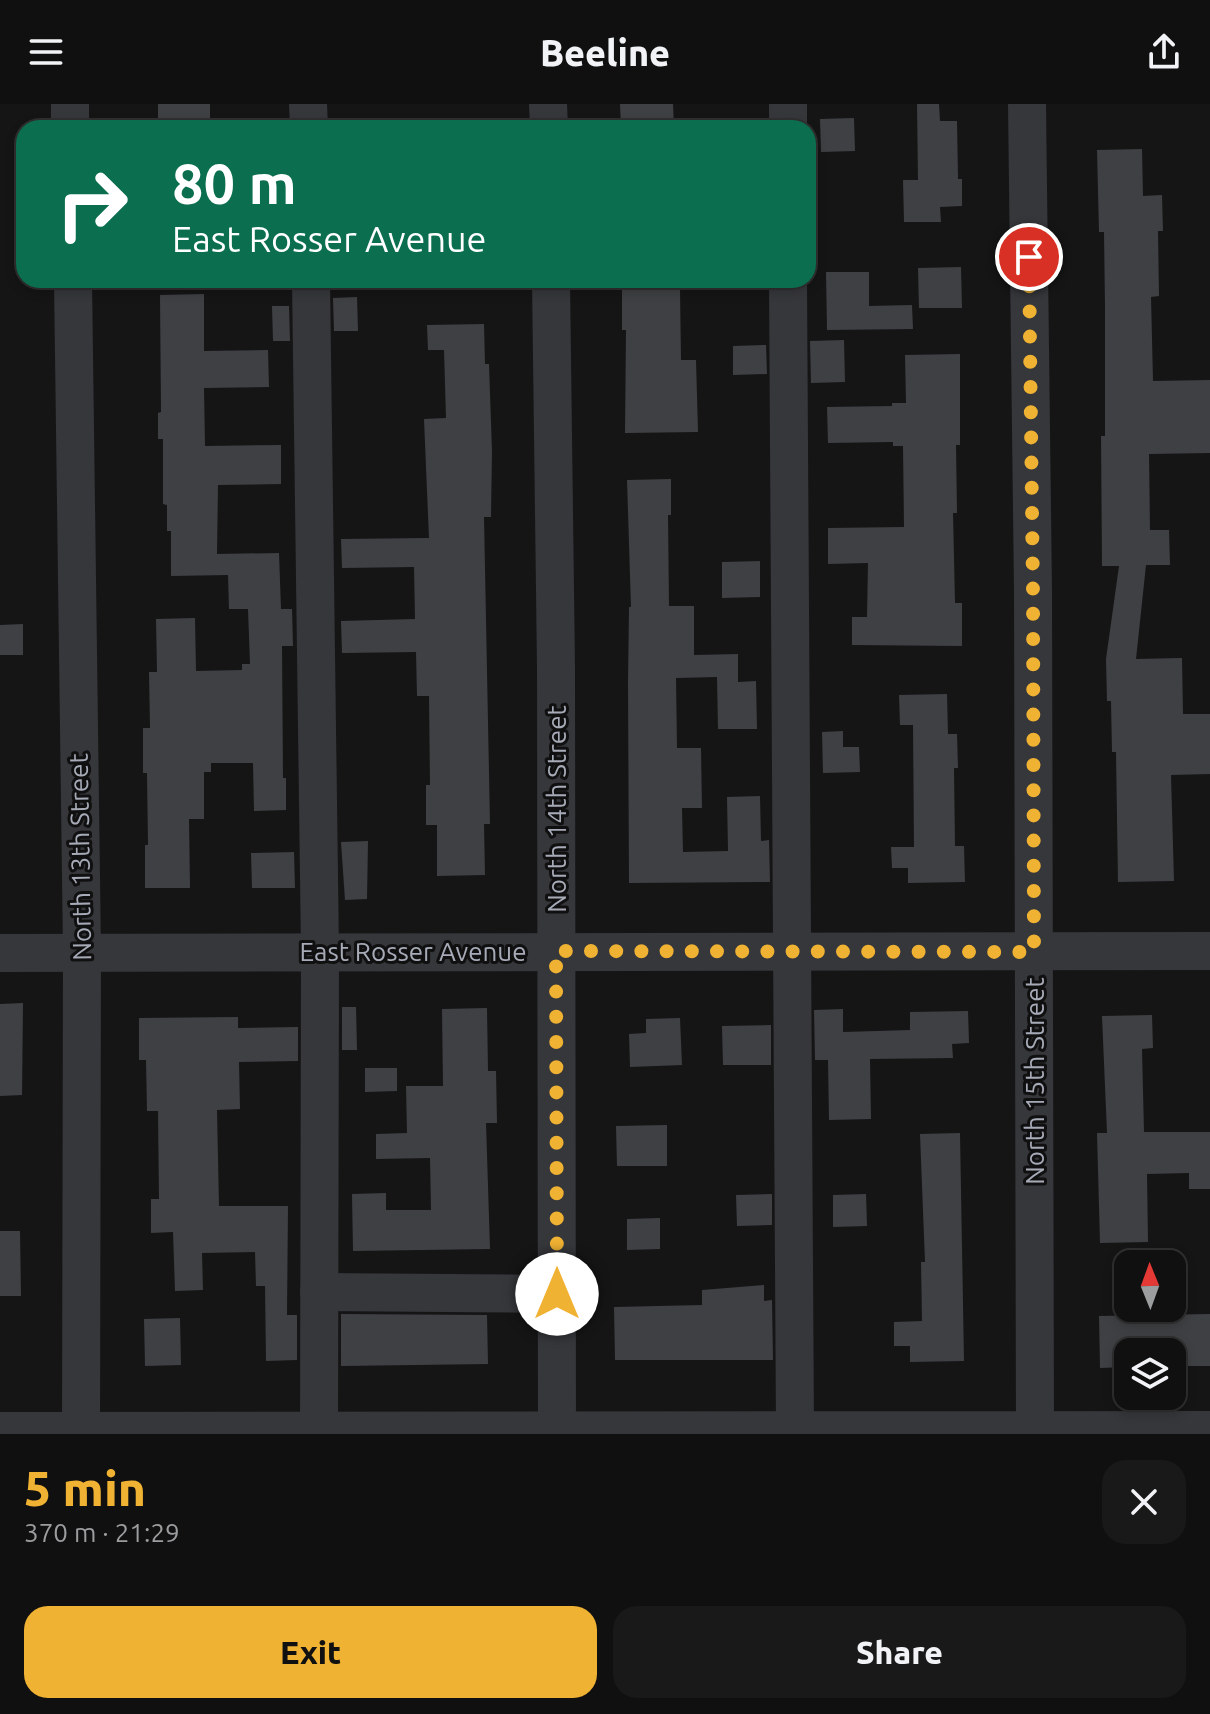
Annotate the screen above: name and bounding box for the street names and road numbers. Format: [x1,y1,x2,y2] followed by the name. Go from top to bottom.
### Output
[542,705,571,913] street label: North 14th Street
[64,753,96,961] street label: North 13th Street
[299,937,527,966] street label: East Rosser Avenue
[1020,977,1049,1185] street label: North 15th Street

